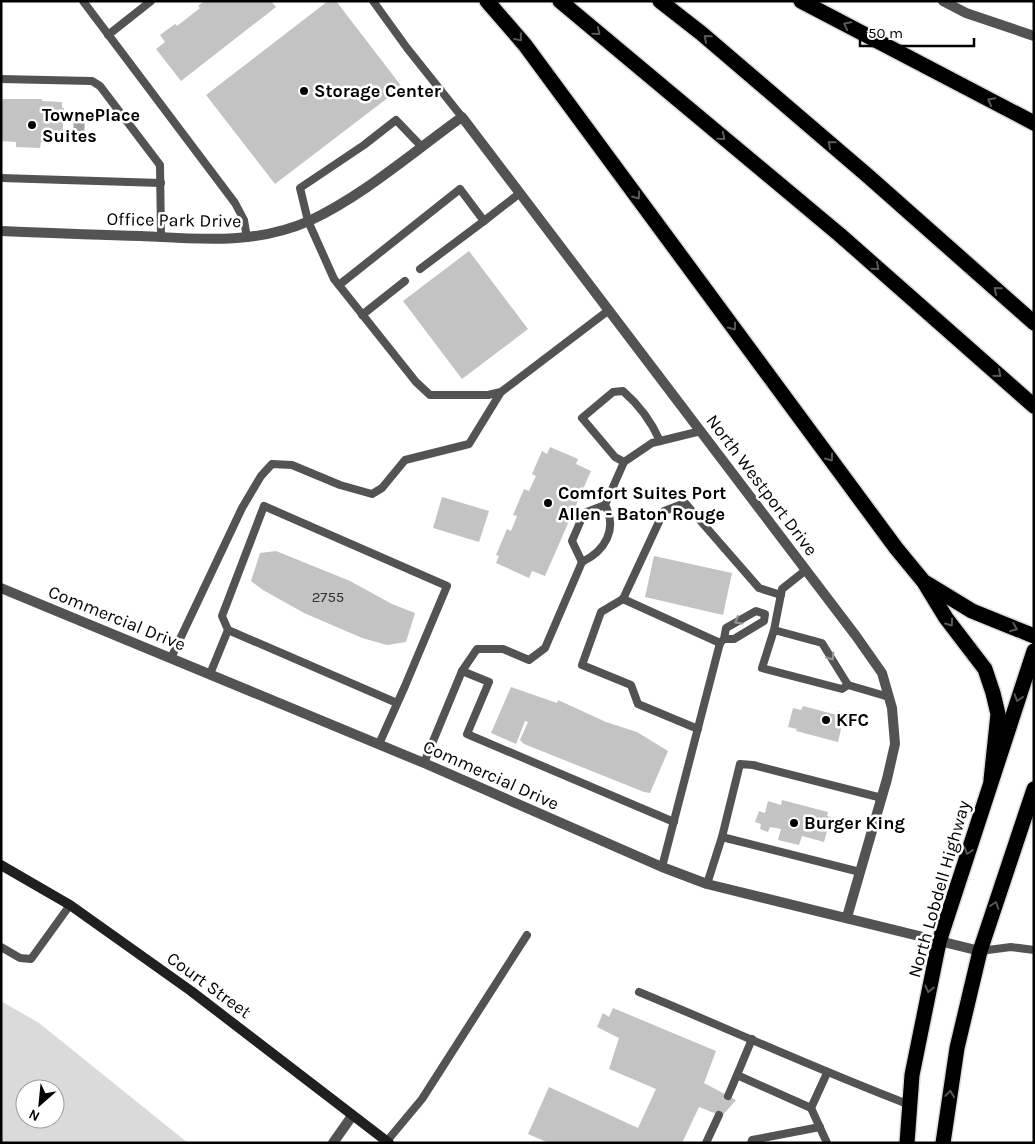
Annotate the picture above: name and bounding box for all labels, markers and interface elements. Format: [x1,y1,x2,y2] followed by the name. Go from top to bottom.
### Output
[860,15,974,47] scale bar
[843,21,852,31] one-way arrow
[868,24,903,42] text: 50 m
[592,27,601,36] one-way arrow
[513,33,522,42] one-way arrow
[704,35,713,44] one-way arrow
[314,80,441,102] place label: Storage Center
[298,85,310,97] marker: Storage Center
[987,97,996,107] one-way arrow
[42,104,140,147] place label: TownePlace Suites
[26,119,38,131] marker: TownePlace Suites
[716,131,725,139] one-way arrow
[827,141,836,150] one-way arrow
[631,190,640,200] one-way arrow
[106,208,242,232] street label: Office Park Drive
[871,261,880,270] one-way arrow
[994,287,1003,296] one-way arrow
[727,321,736,331] one-way arrow
[993,369,1002,378] one-way arrow
[702,410,822,560] street label: North Westport Drive
[824,452,832,461] one-way arrow
[558,482,726,525] place label: Comfort Suites Port Allen - Baton Rouge
[542,497,554,509] marker: Comfort Suites Port Allen - Baton Rouge
[45,580,189,656] street label: Commercial Drive
[312,588,344,606] house number: 2755
[735,615,744,625] one-way arrow
[944,617,953,627] one-way arrow
[1009,622,1018,632] one-way arrow
[825,651,834,661] one-way arrow
[1014,693,1024,701] one-way arrow
[836,709,869,731] place label: KFC
[820,714,832,726] marker: KFC
[420,735,562,815] street label: Commercial Drive
[903,797,975,980] street label: North Lobdell Highway
[804,812,905,834] place label: Burger King
[788,817,800,829] marker: Burger King
[964,847,974,855] one-way arrow
[989,901,999,910] one-way arrow
[163,947,256,1023] street label: Court Street
[924,985,935,994] one-way arrow
[15,1079,65,1129] north arrow
[944,1090,955,1098] one-way arrow
[26,1105,43,1125] text: N

